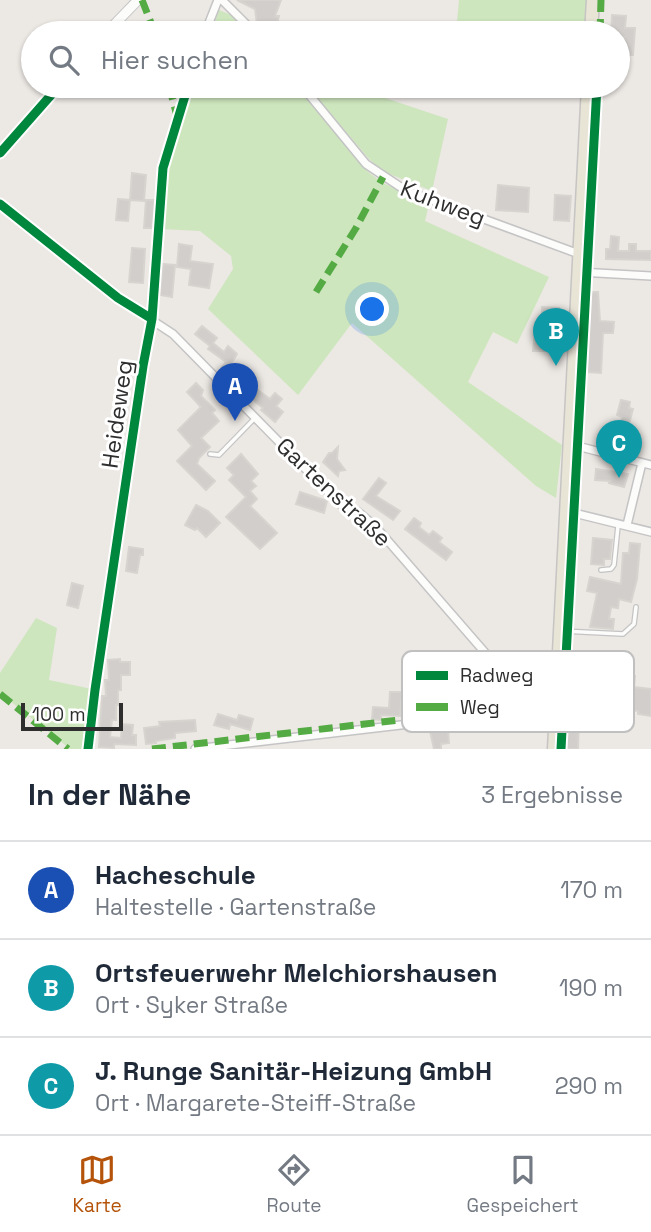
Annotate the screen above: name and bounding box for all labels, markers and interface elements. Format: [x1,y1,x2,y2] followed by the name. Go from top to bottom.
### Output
[21,21,630,98] search box
[45,41,83,79] icon: search
[101,43,249,77] text: Hier suchen
[396,173,490,233] street label: Kuhweg
[355,292,389,326] your location
[533,308,579,366] pin: B
[95,358,139,470] street label: Heideweg
[212,363,258,421] pin: A
[596,420,642,478] pin: C
[270,431,398,553] street label: Gartenstraße
[402,651,634,732] legend
[460,663,533,688] text: Radweg
[460,695,500,720] text: Weg
[21,700,122,732] scale bar
[32,702,86,727] text: 100 m
[28,775,191,814] text: In der Nähe
[481,780,623,810] text: 3 Ergebnisse
[95,858,256,892] text: Hacheschule
[44,875,58,905] text: A
[560,875,623,905] text: 170 m
[95,892,376,922] text: Haltestelle · Gartenstraße
[95,956,497,990] text: Ortsfeuerwehr Melchiorshausen
[43,973,59,1003] text: B
[559,973,623,1003] text: 190 m
[95,990,288,1020] text: Ort · Syker Straße
[95,1054,492,1088] text: J. Runge Sanitär-Heizung GmbH
[44,1071,58,1101] text: C
[555,1071,623,1101] text: 290 m
[95,1088,416,1118] text: Ort · Margarete-Steiff-Straße
[72,1151,122,1218] tab: Karte
[267,1151,322,1218] tab: Route
[466,1151,579,1218] tab: Gespeichert

